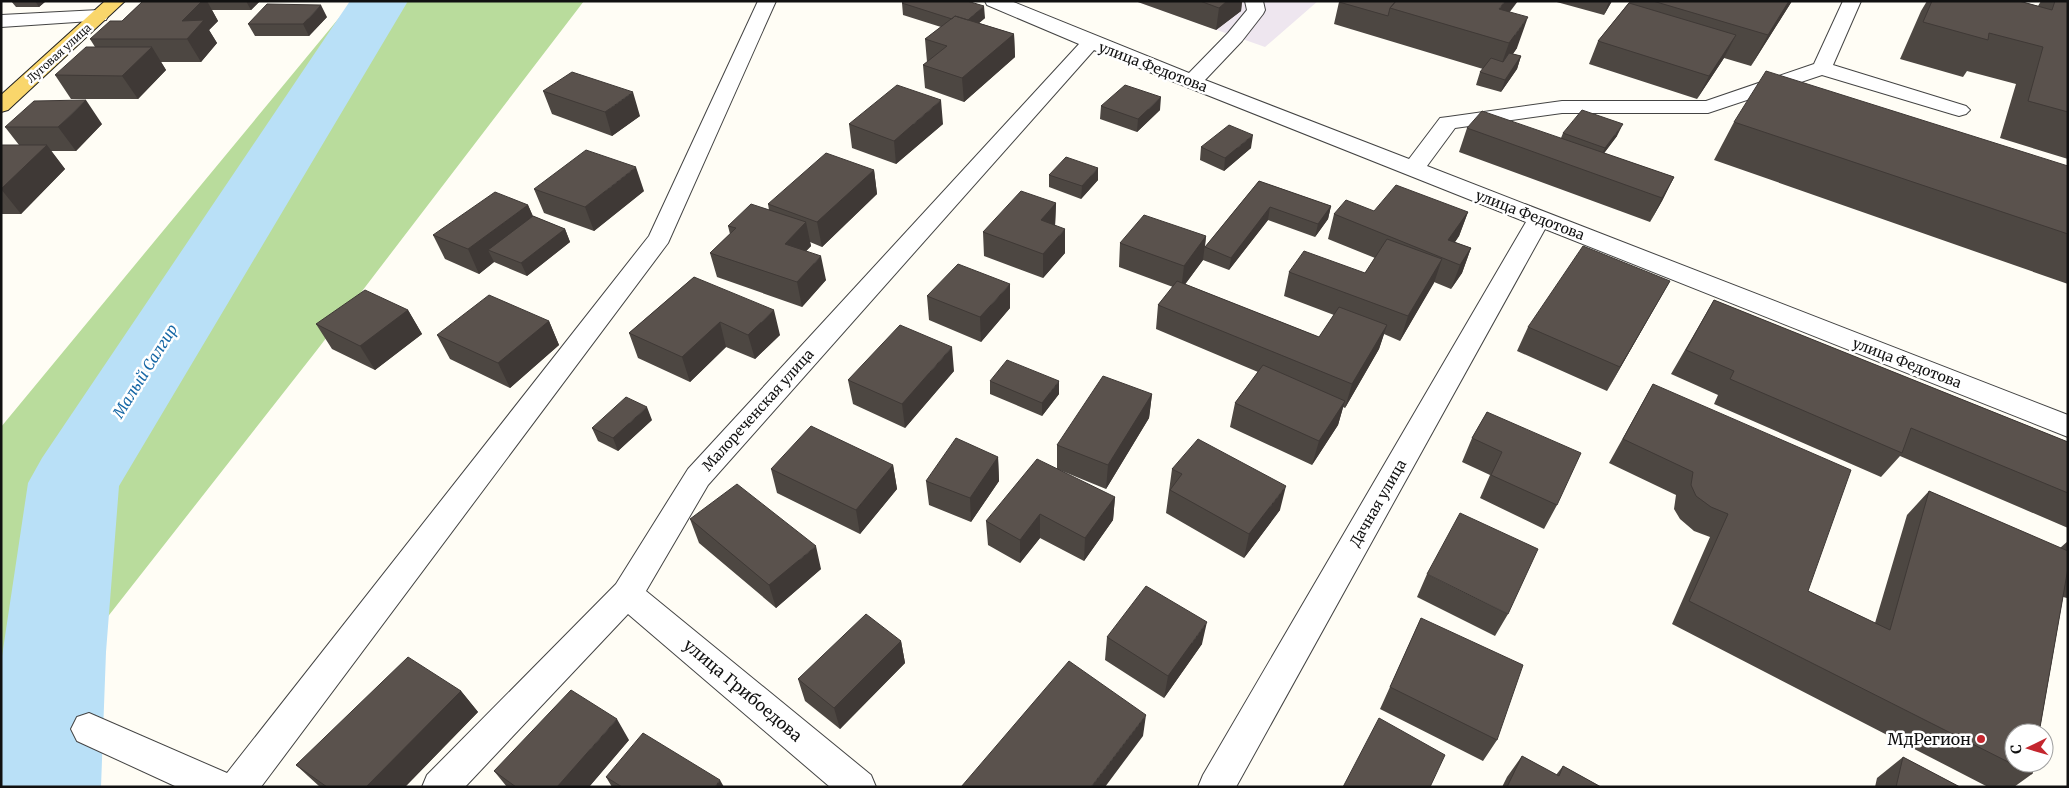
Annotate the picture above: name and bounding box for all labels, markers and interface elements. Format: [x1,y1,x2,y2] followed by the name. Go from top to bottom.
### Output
[24,20,94,85] street label: Луговая улица
[1096,38,1210,96] street label: улица Федотова
[1473,186,1587,244] street label: улица Федотова
[108,321,181,422] water label: Малый Салгир
[1850,334,1964,392] street label: улица Федотова
[698,345,818,475] street label: Малореченская улица
[1346,456,1410,550] street label: Дачная улица
[680,635,807,746] street label: улица Грибоедова
[2004,723,2054,773] north arrow
[1888,729,1971,749] place label: МдРегион
[1975,733,1987,745] marker: МдРегион
[2007,744,2025,755] text: С

